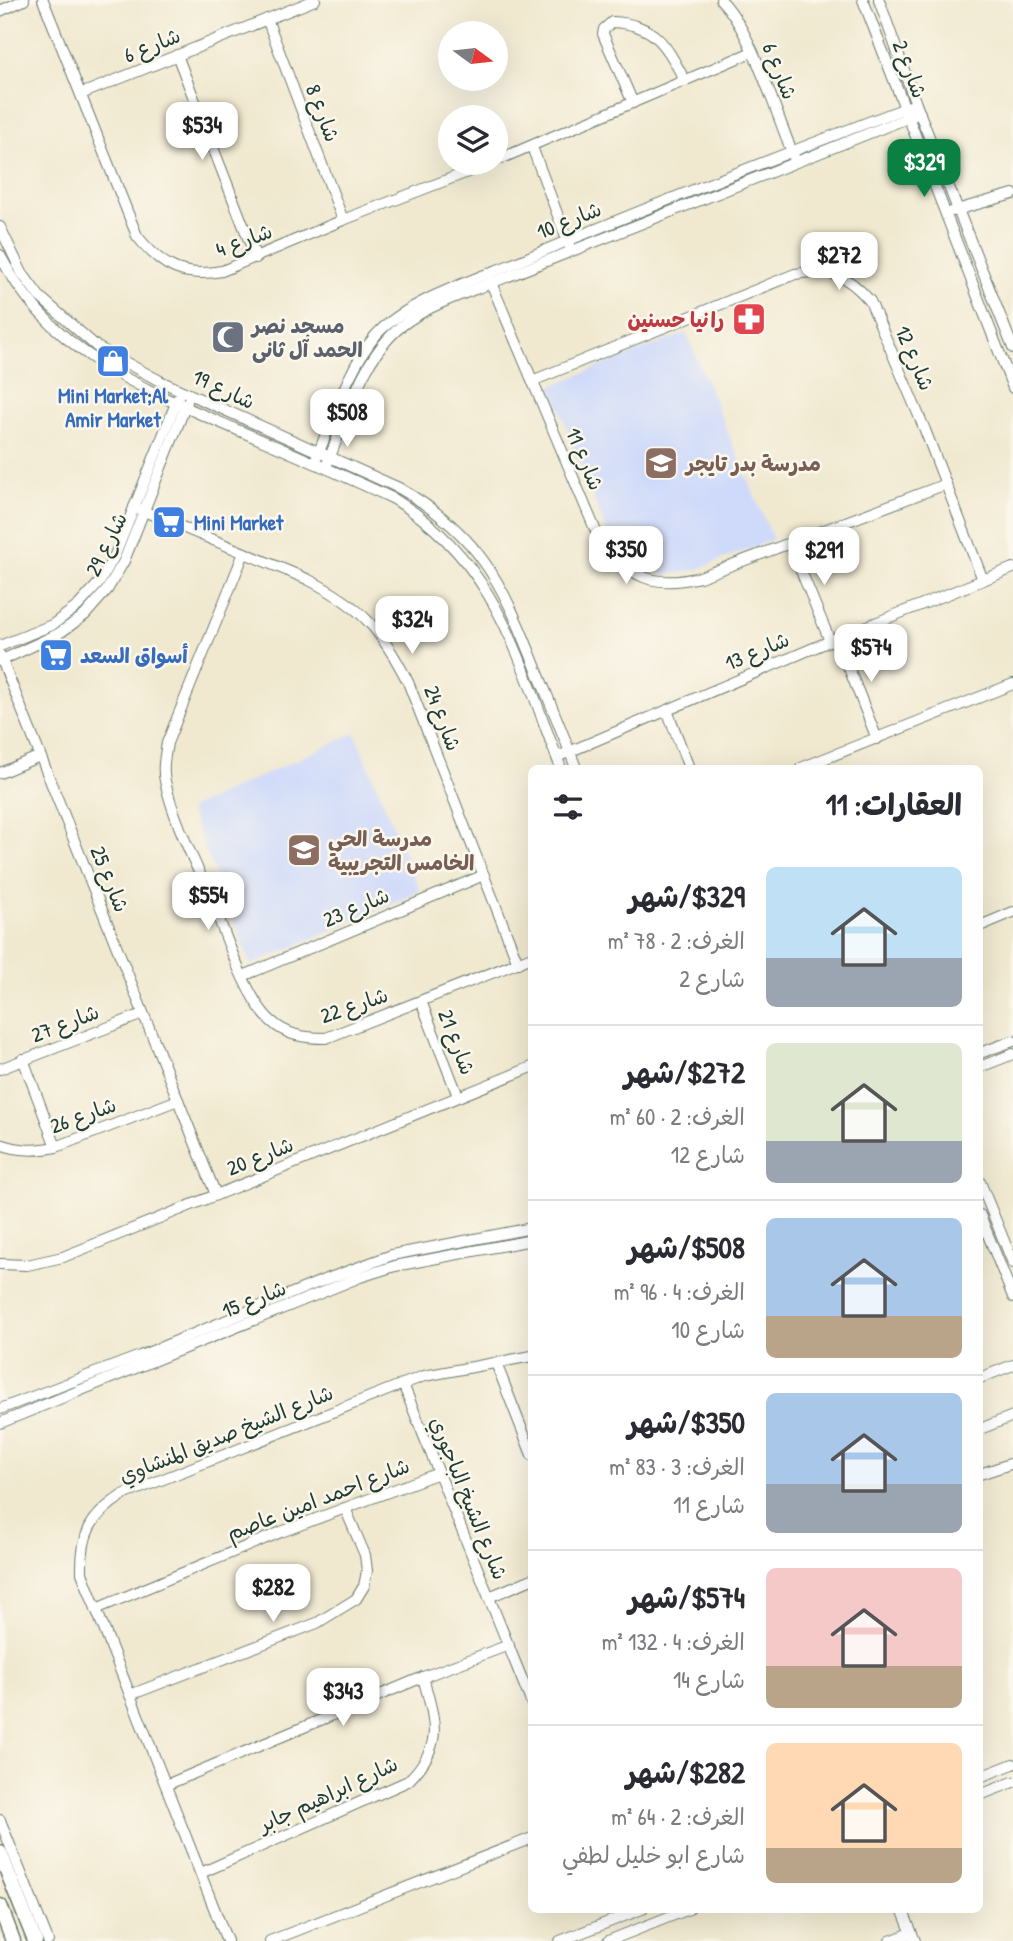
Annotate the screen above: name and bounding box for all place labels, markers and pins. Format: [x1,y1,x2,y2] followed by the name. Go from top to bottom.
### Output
[161,102,243,162] pin: $534
[883,140,965,199] pin: $329
[798,232,880,292] pin: $272
[730,300,768,338] pharmacy icon: رانيا حسنين
[628,305,724,334] place label: رانيا حسنين
[250,311,363,364] place label: مسجد نصر الحمد آل ثانى
[209,318,247,356] mosque icon: مسجد نصر الحمد آل ثانى
[94,342,132,380] shop icon: Mini Market;Al Amir Market
[58,381,168,434] place label: Mini Market;Al Amir Market
[306,390,388,449] pin: $508
[642,444,680,482] school or university icon: مدرسة بدر تايجر
[684,449,821,478] place label: مدرسة بدر تايجر
[150,503,188,541] supermarket icon: Mini Market
[194,508,284,537] place label: Mini Market
[585,526,667,586] pin: $350
[783,528,865,587] pin: $291
[371,596,453,656] pin: $324
[830,624,912,684] pin: $574
[37,636,75,674] supermarket icon: أسواق السعد
[80,641,188,670] place label: أسواق السعد
[328,824,474,877] place label: مدرسة الحي الخامس التجريبية
[285,831,323,869] school or university icon: مدرسة الحي الخامس التجريبية
[167,872,249,932] pin: $554
[232,1564,314,1624] pin: $282
[302,1668,384,1728] pin: $343

